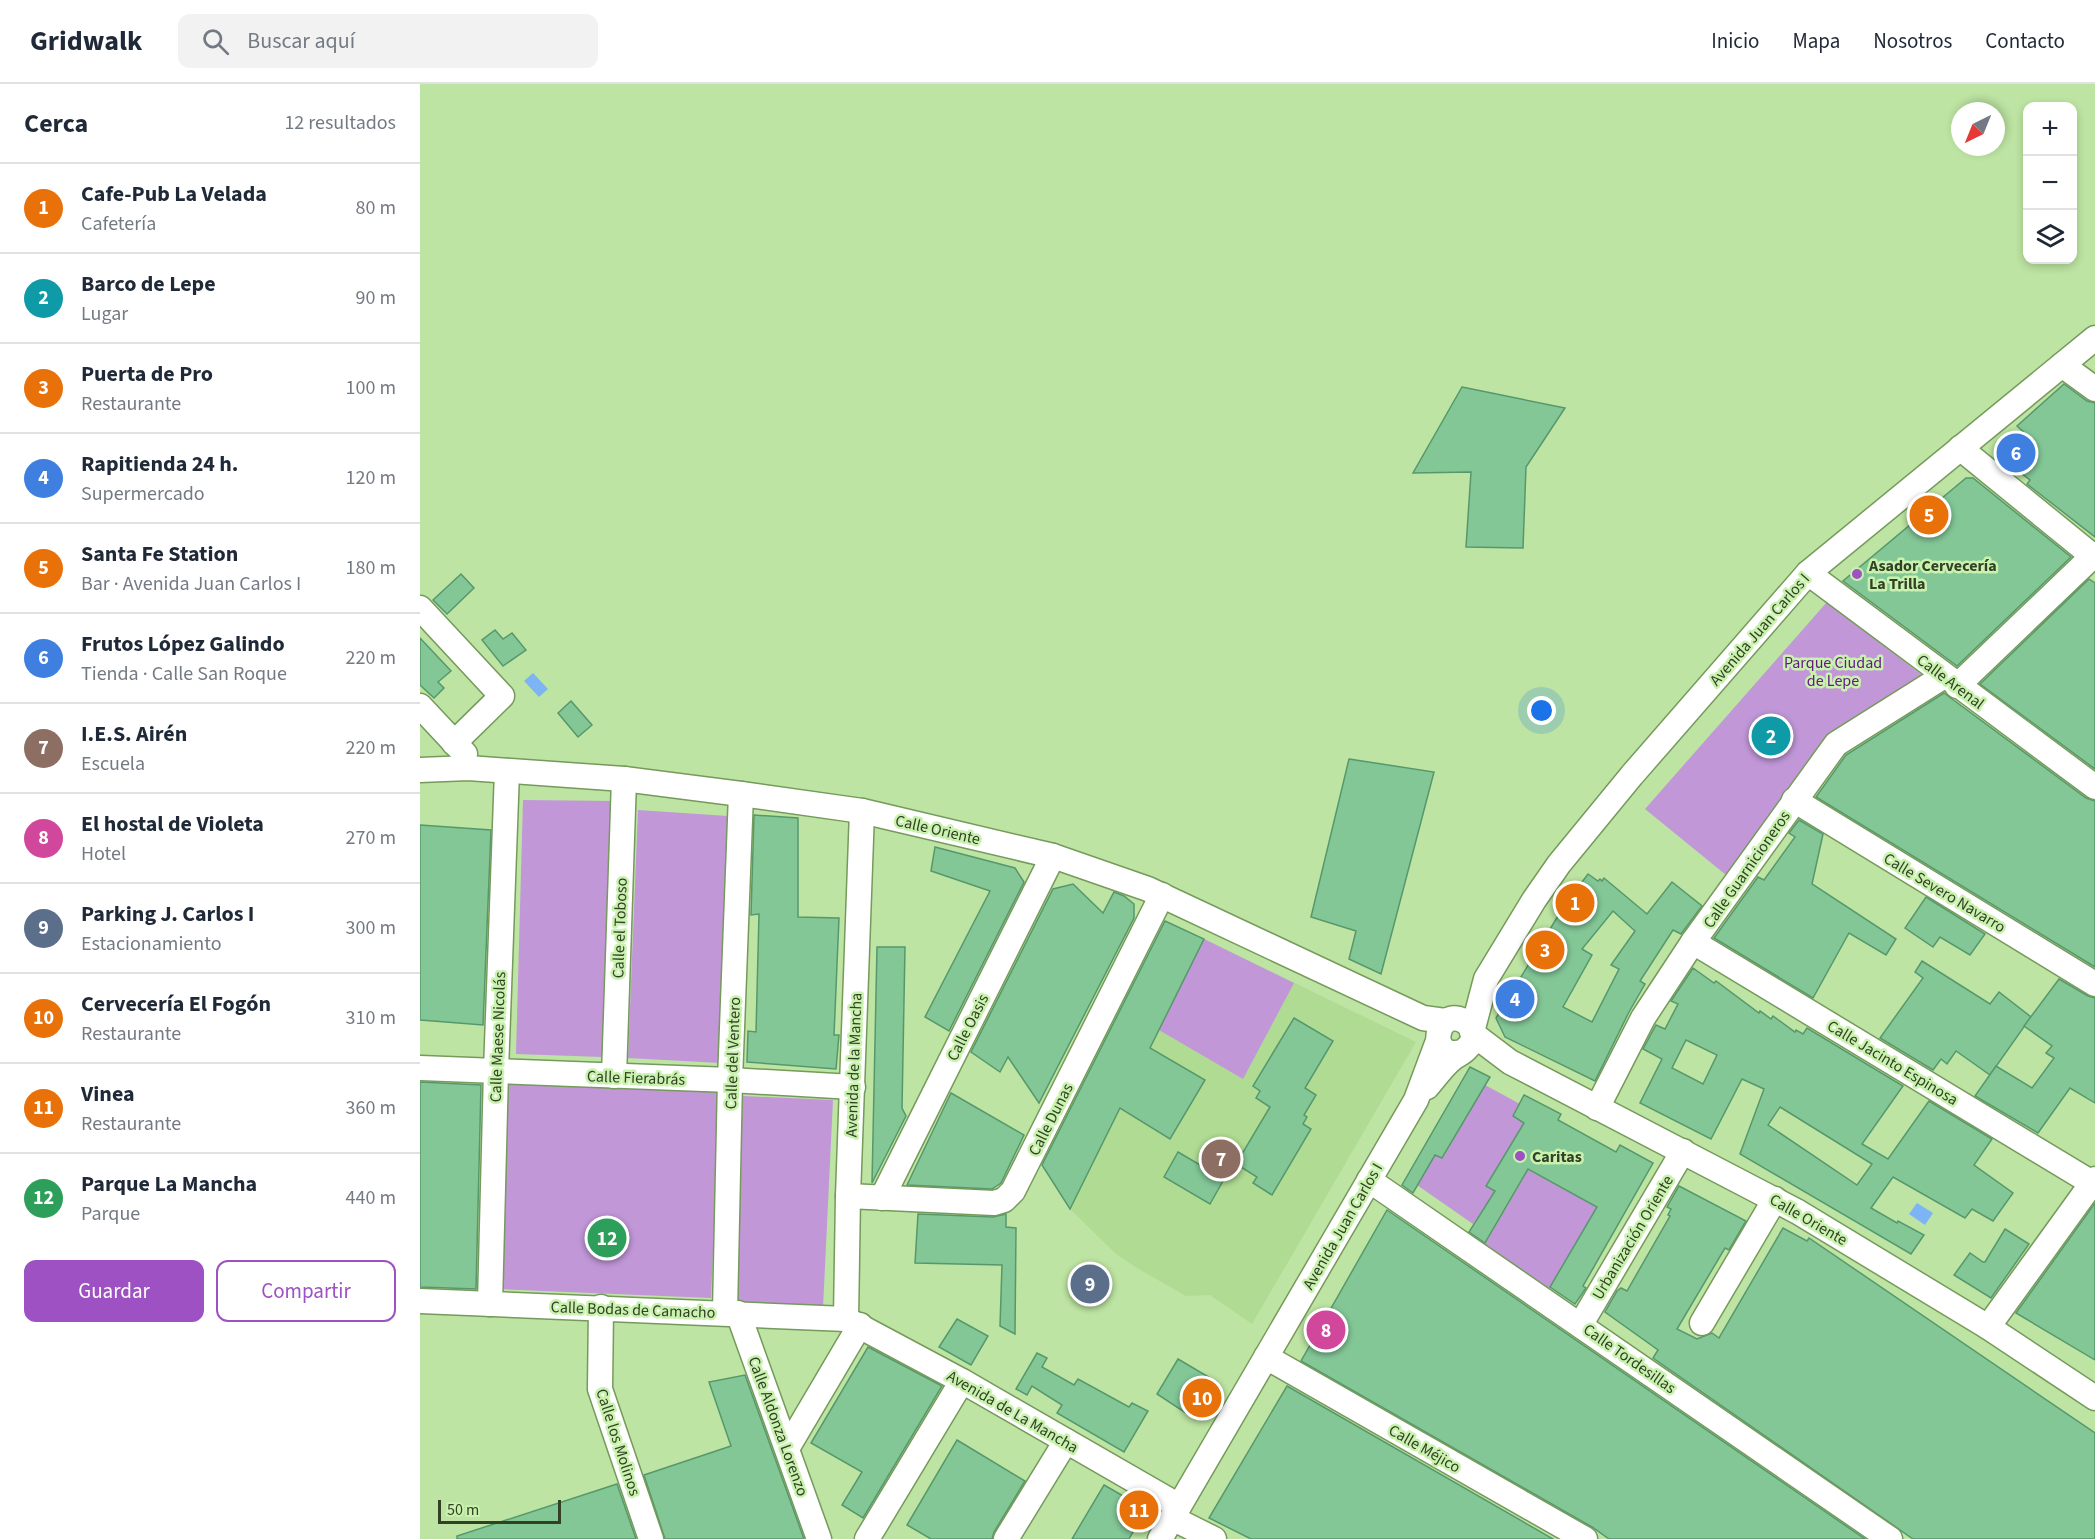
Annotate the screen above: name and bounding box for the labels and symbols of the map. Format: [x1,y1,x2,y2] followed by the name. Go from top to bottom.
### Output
[1951,102,2005,156] north arrow
[1996,430,2036,476] pin: 6
[1910,492,1948,538] pin: 5
[1868,555,1997,595] place label: Asador Cervecería La Trilla
[1850,567,1864,581] marker: Asador Cervecería La Trilla
[1705,569,1815,691] street label: Avenida Juan Carlos I
[1912,649,1989,714] street label: Calle Arenal
[1784,652,1882,692] park label: Parque Ciudad de Lepe
[1527,696,1556,725] your location
[1752,714,1790,758] pin: 2
[1698,806,1796,933] street label: Calle Guarnicioneros
[893,810,982,850] street label: Calle Oriente
[1879,848,2010,938] street label: Calle Severo Navarro
[607,877,633,979] street label: Calle el Toboso
[1556,880,1594,926] pin: 1
[1526,928,1564,972] pin: 3
[485,971,511,1103] street label: Calle Maese Nicolás
[1496,976,1534,1022] pin: 4
[942,990,994,1065] street label: Calle Oasis
[840,992,868,1138] street label: Avenida de la Mancha
[720,996,746,1110] street label: Calle del Ventero
[1823,1015,1962,1111] street label: Calle Jacinto Espinosa
[586,1065,686,1091] street label: Calle Fierabrás
[1023,1079,1079,1159] street label: Calle Dunas
[1202,1136,1240,1182] pin: 7
[1532,1146,1582,1168] place label: Caritas
[1513,1149,1527,1163] marker: Caritas
[1298,1159,1388,1294] street label: Avenida Juan Carlos I
[1587,1171,1679,1304] street label: Urbanización Oriente
[1766,1189,1851,1251] street label: Calle Oriente
[588,1216,627,1260] pin: 12
[1070,1262,1110,1306] pin: 9
[550,1296,716,1324] street label: Calle Bodas de Camacho
[1306,1308,1346,1352] pin: 8
[1579,1319,1680,1399] street label: Calle Tordesillas
[743,1354,814,1499] street label: Calle Aldonza Lorenzo
[943,1365,1082,1458] street label: Avenida de La Mancha
[1182,1376,1222,1420] pin: 10
[590,1386,646,1499] street label: Calle los Molinos
[1385,1419,1464,1478] street label: Calle Méjico
[1120,1488,1158,1532] pin: 11
[438,1497,561,1524] scale bar

